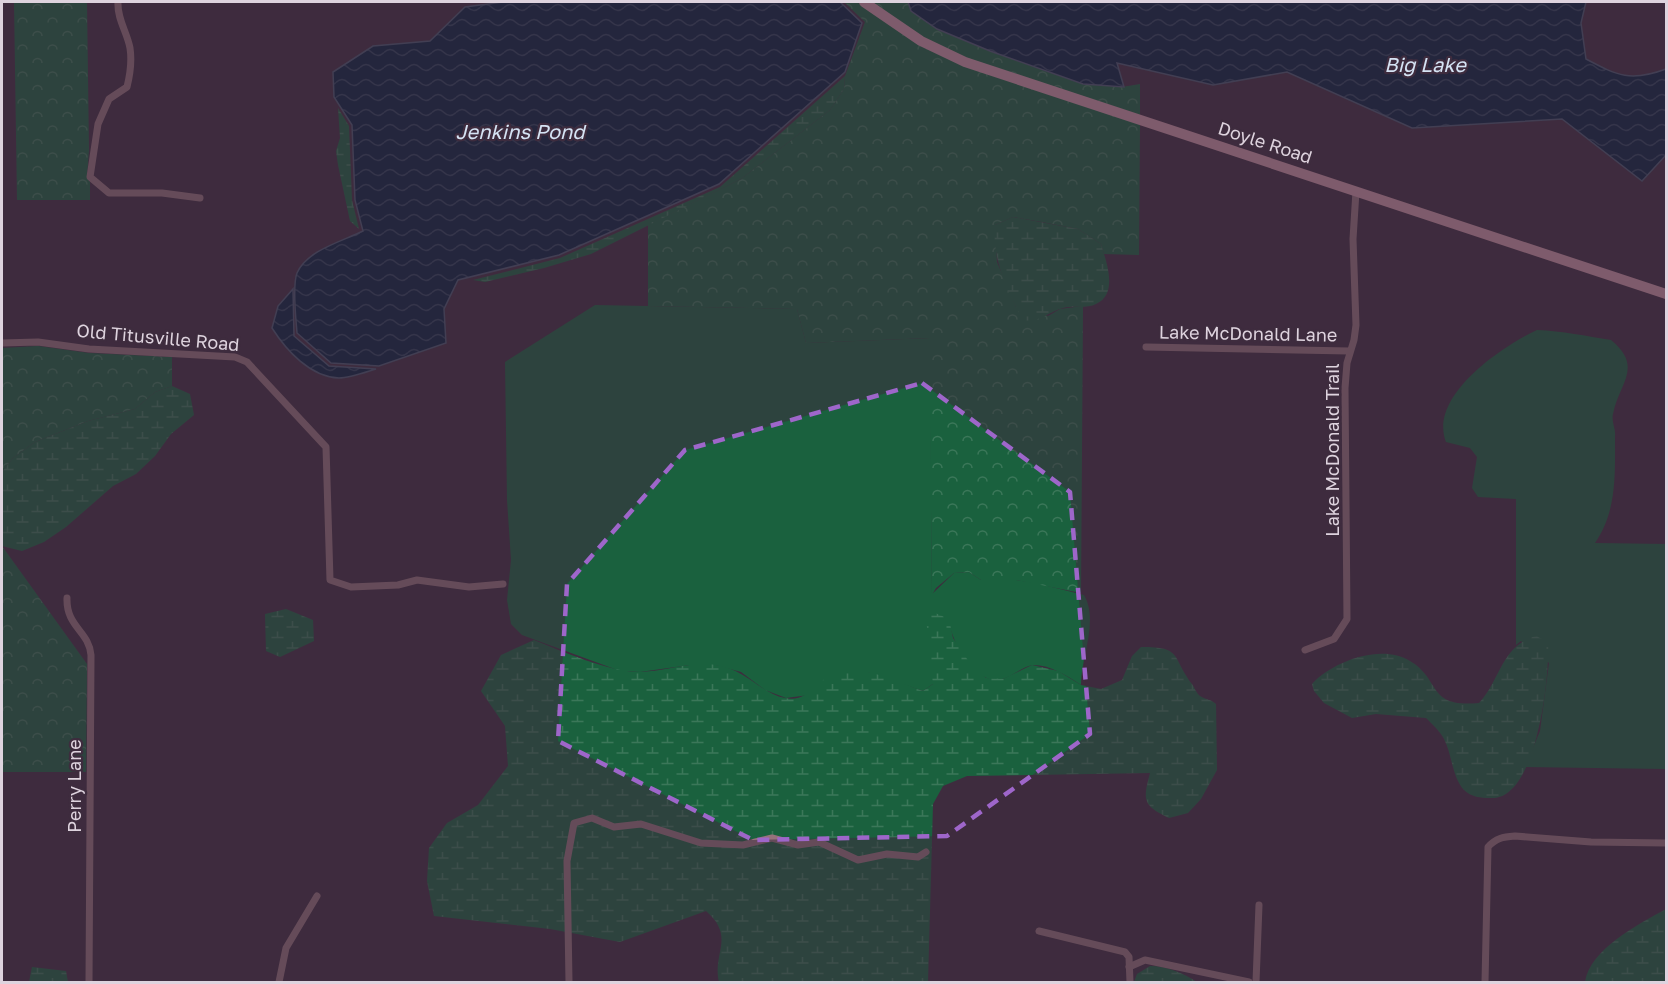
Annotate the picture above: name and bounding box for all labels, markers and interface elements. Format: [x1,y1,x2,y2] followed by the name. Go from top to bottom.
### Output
[1384,52,1467,77] water label: Big Lake
[1215,116,1315,168] street label: Doyle Road
[455,119,587,143] water label: Jenkins Pond
[76,319,240,355] street label: Old Titusville Road
[1159,320,1337,346] street label: Lake McDonald Lane
[1321,363,1343,537] street label: Lake McDonald Trail
[63,739,85,833] street label: Perry Lane

